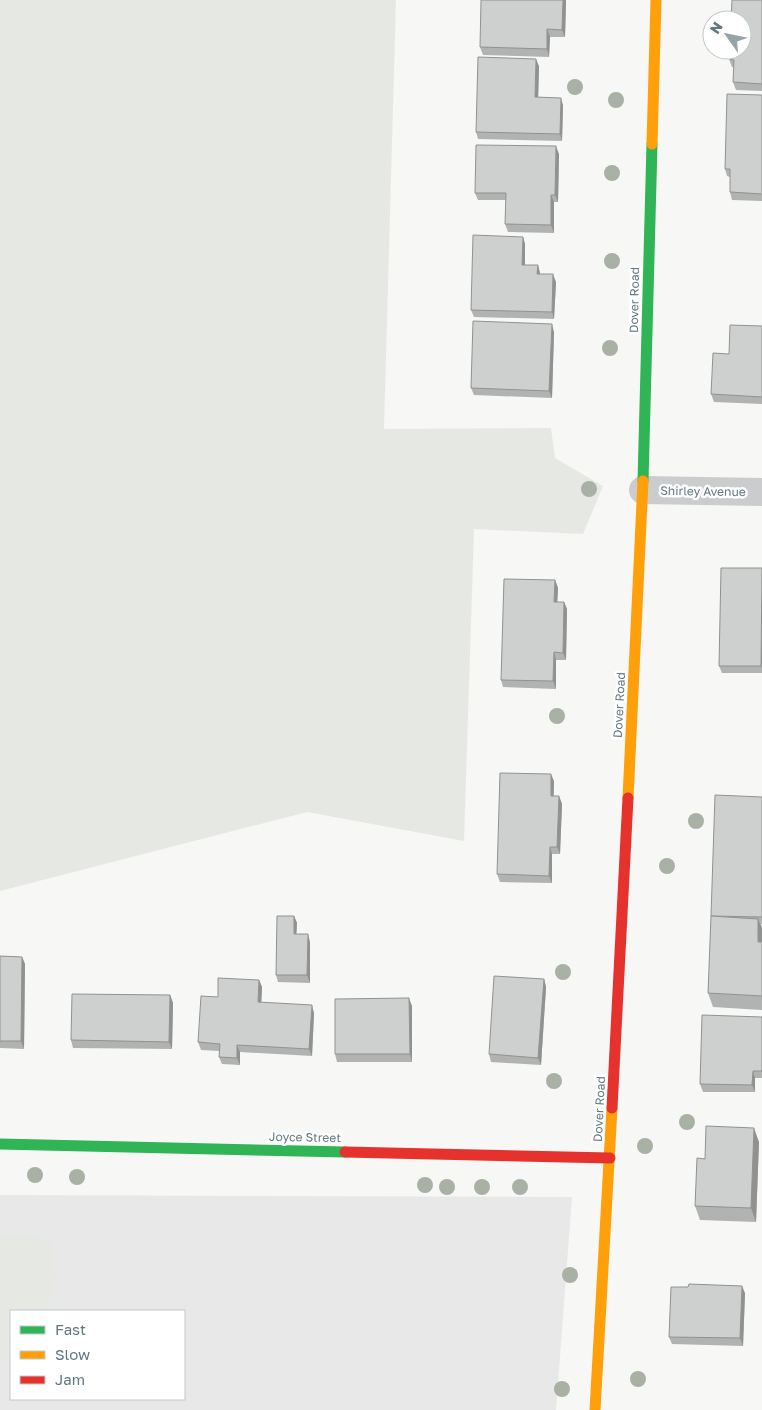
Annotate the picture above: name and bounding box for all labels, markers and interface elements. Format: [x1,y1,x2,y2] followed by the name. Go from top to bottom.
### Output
[702,10,752,60] north arrow
[706,19,726,37] text: N
[626,267,642,333] street label: Dover Road
[660,483,746,499] street label: Shirley Avenue
[610,672,628,738] street label: Dover Road
[590,1076,608,1142] street label: Dover Road
[269,1129,341,1145] street label: Joyce Street
[10,1310,185,1400] legend
[55,1320,86,1338] text: Fast
[55,1345,90,1363] text: Slow
[55,1370,85,1388] text: Jam

